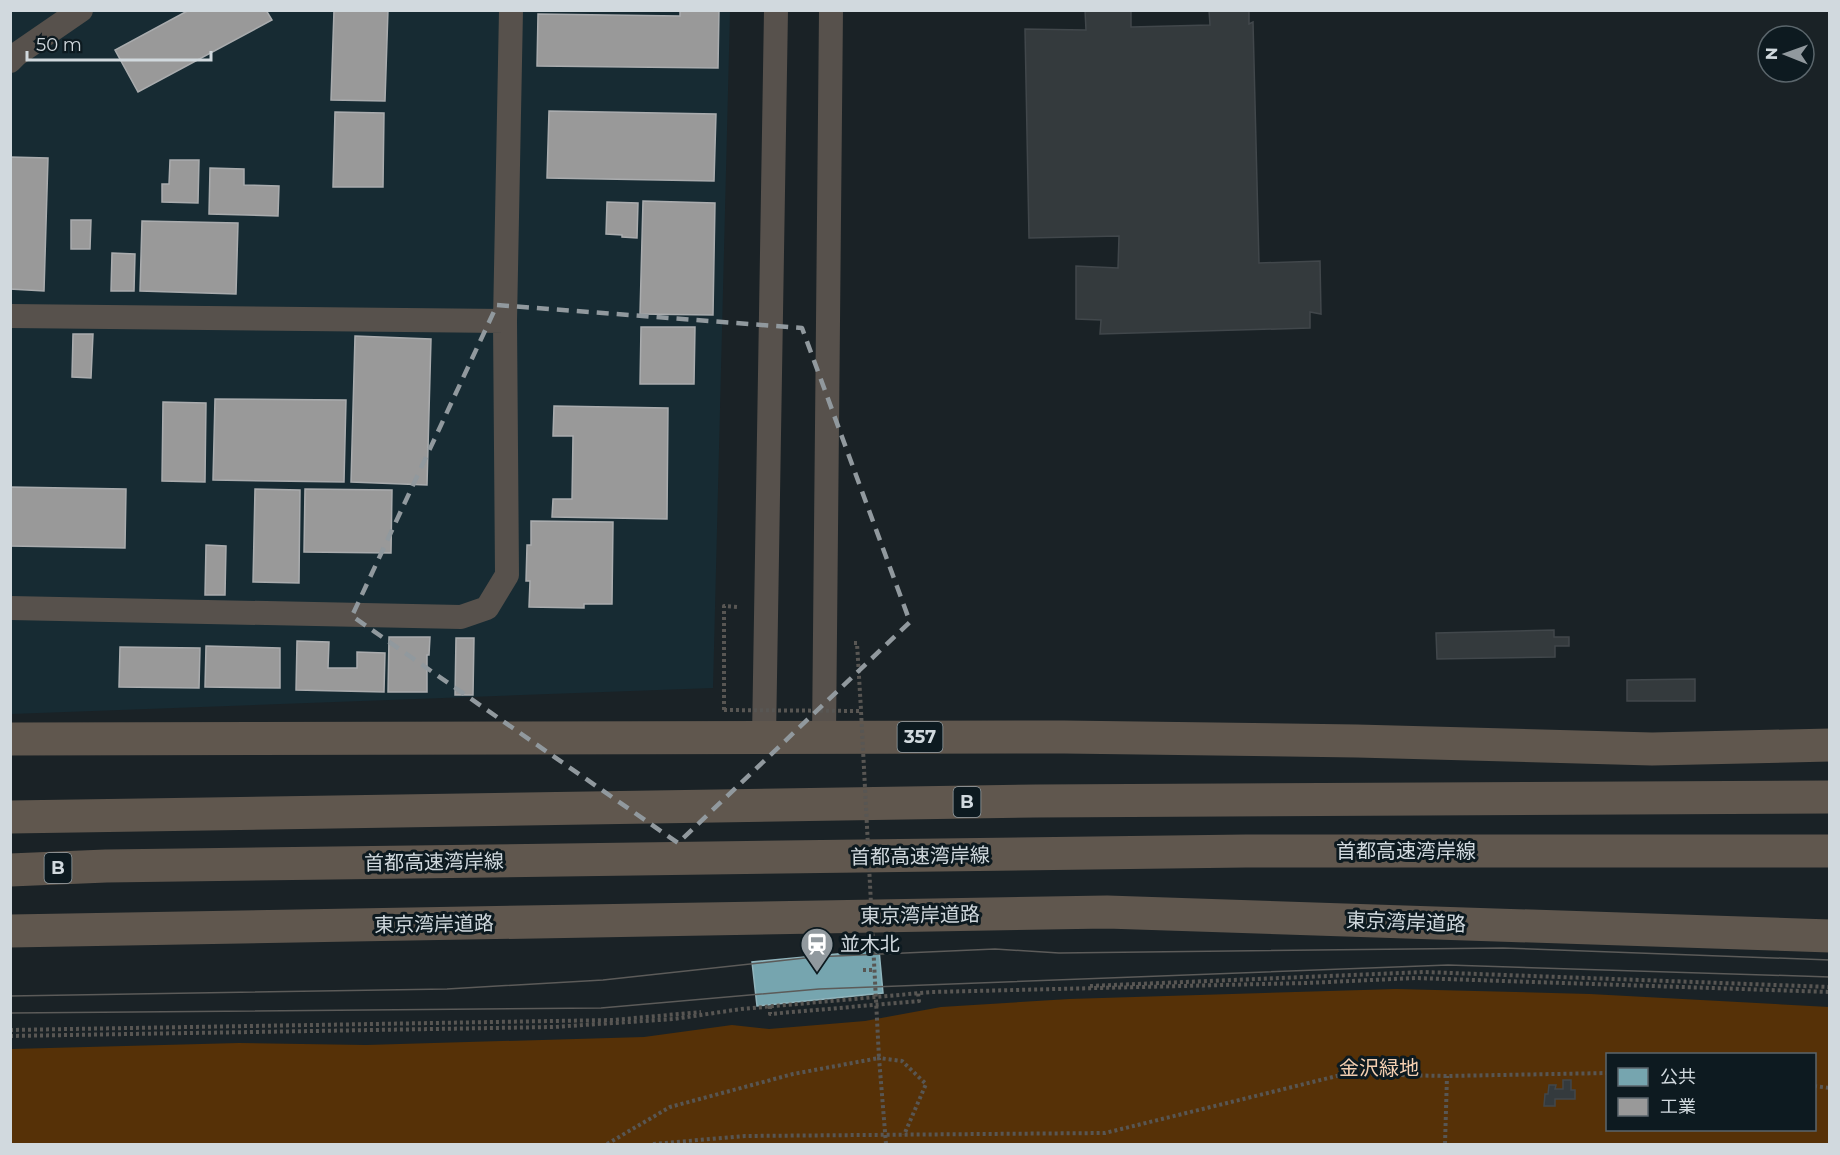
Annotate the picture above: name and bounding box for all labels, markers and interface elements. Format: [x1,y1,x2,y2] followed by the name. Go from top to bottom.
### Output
[27,24,212,62] scale bar
[1756,24,1816,84] north arrow
[36,34,82,56] text: 50 m
[1762,47,1781,60] text: N
[898,722,942,752] road number: 357
[954,787,980,817] road number: B
[1336,839,1476,863] street label: 首都高速湾岸線
[850,843,990,869] street label: 首都高速湾岸線
[364,849,504,875] street label: 首都高速湾岸線
[44,853,72,883] road number: B
[860,902,980,928] street label: 東京湾岸道路
[1346,908,1466,936] street label: 東京湾岸道路
[374,911,494,937] street label: 東京湾岸道路
[799,926,835,973] station icon: 並木北
[840,932,900,956] place label: 並木北
[1606,1053,1816,1131] legend
[1339,1056,1419,1080] park label: 金沢緑地
[1660,1066,1696,1088] text: 公共
[1660,1096,1696,1118] text: 工業

